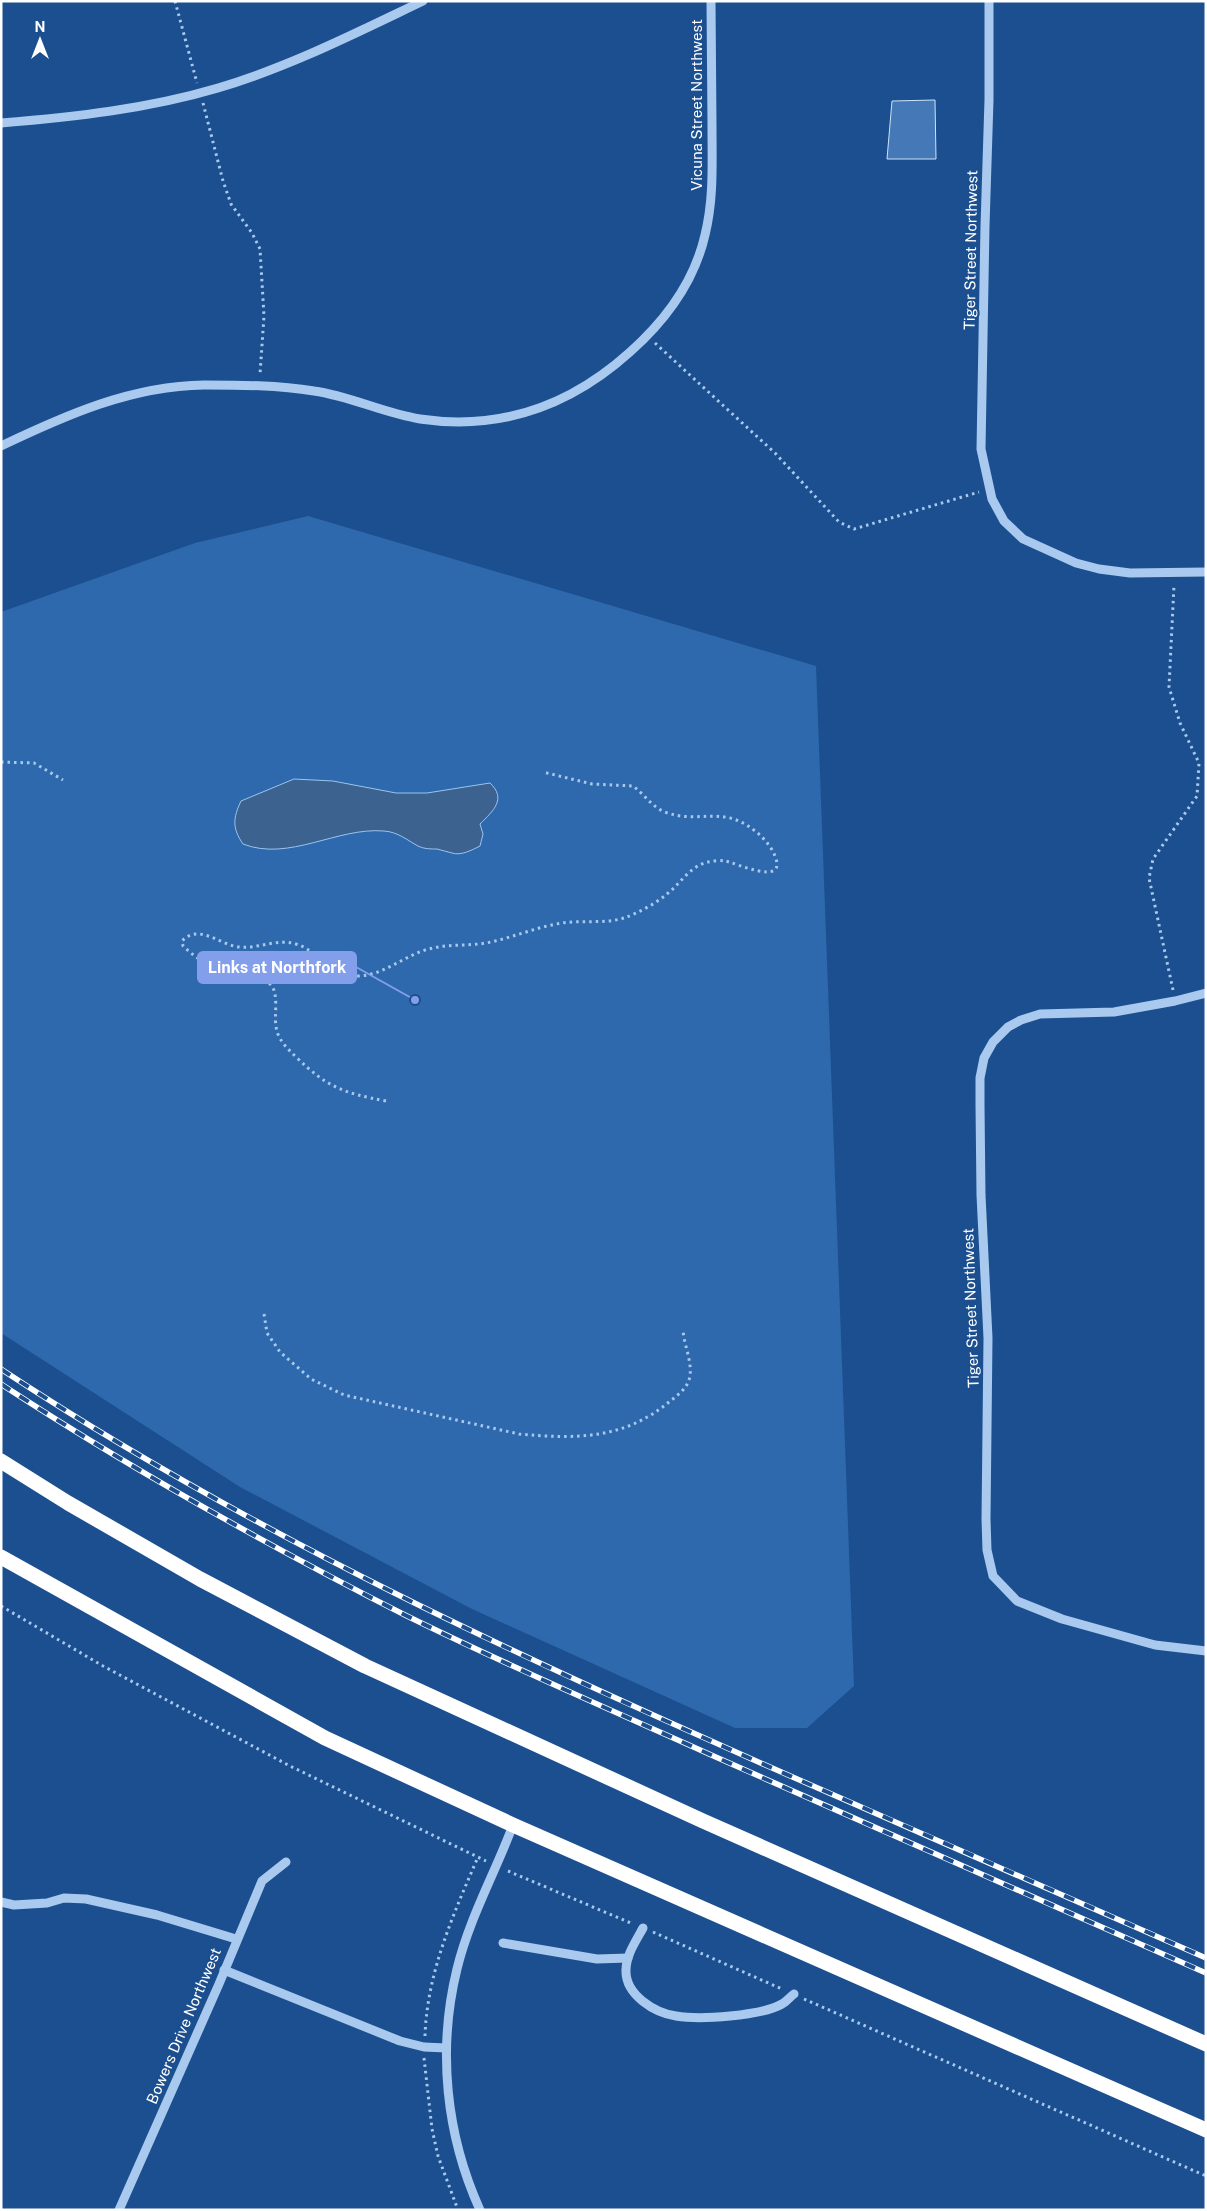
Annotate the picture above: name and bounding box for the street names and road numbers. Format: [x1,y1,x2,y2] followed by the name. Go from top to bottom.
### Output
[688,19,705,191] street label: Vicuna Street Northwest
[961,170,980,330] street label: Tiger Street Northwest
[959,1228,982,1388] street label: Tiger Street Northwest
[143,1945,224,2106] street label: Bowers Drive Northwest

